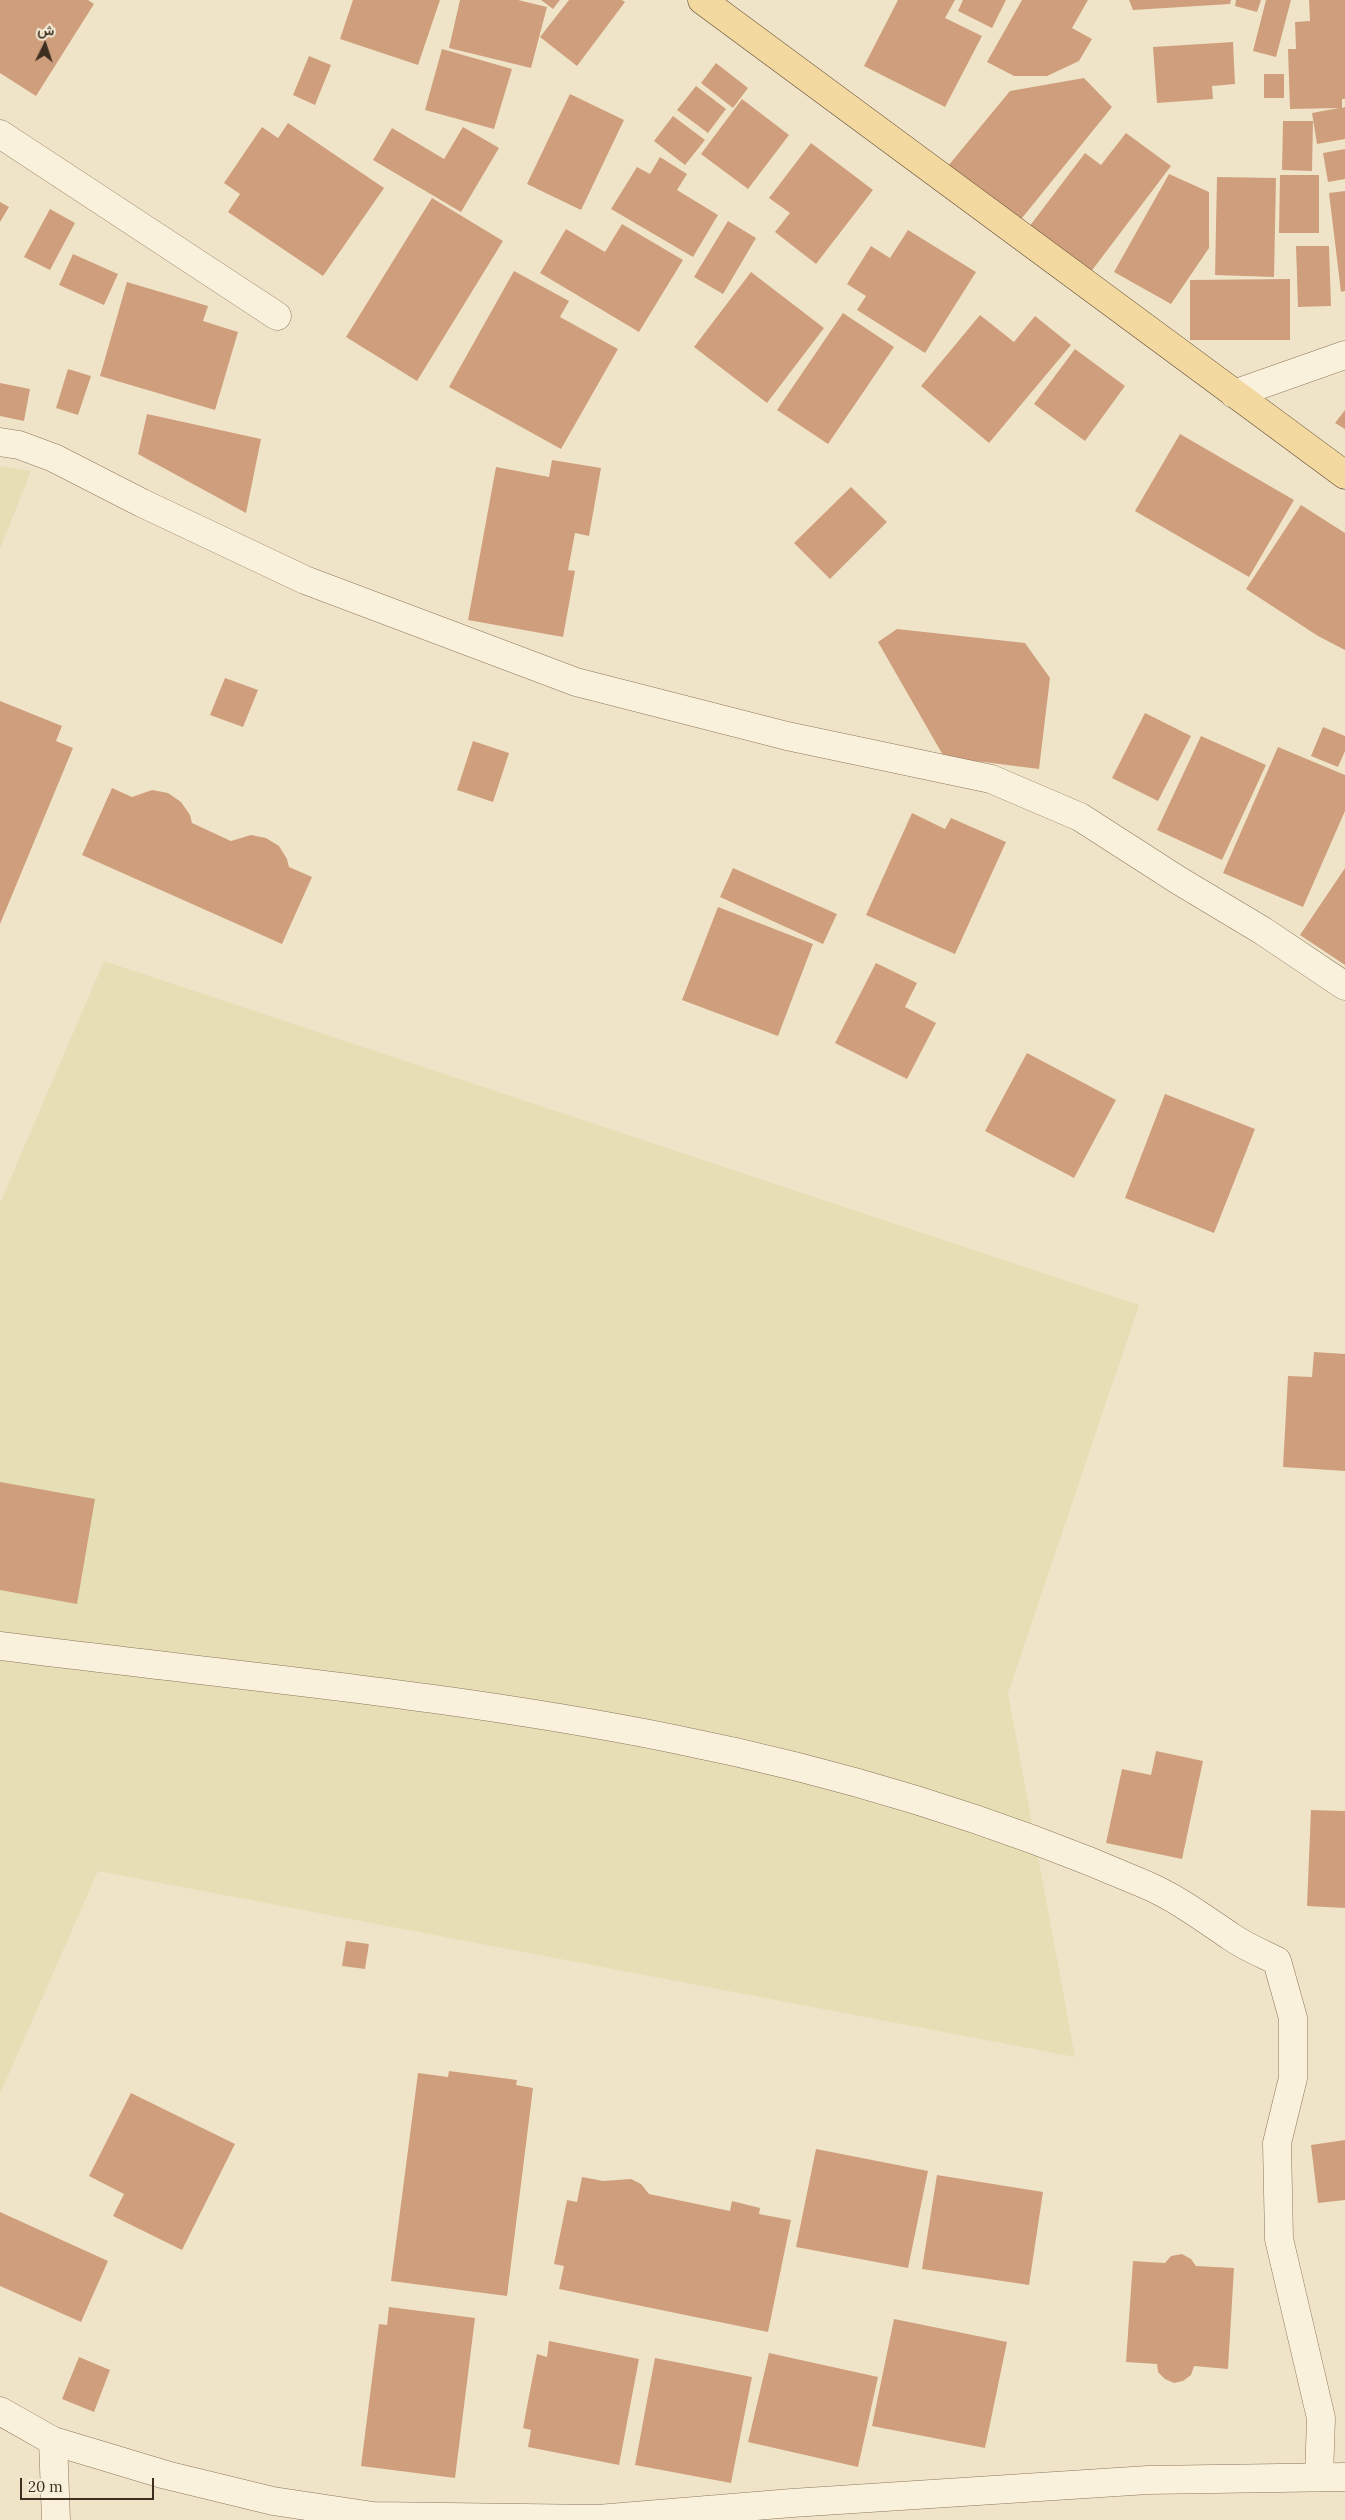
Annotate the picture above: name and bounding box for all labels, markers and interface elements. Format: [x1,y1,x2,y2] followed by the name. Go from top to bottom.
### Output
[20,20,70,70] north arrow
[37,20,55,40] text: ش
[22,2468,156,2500] scale bar
[28,2477,63,2496] text: 20 m

